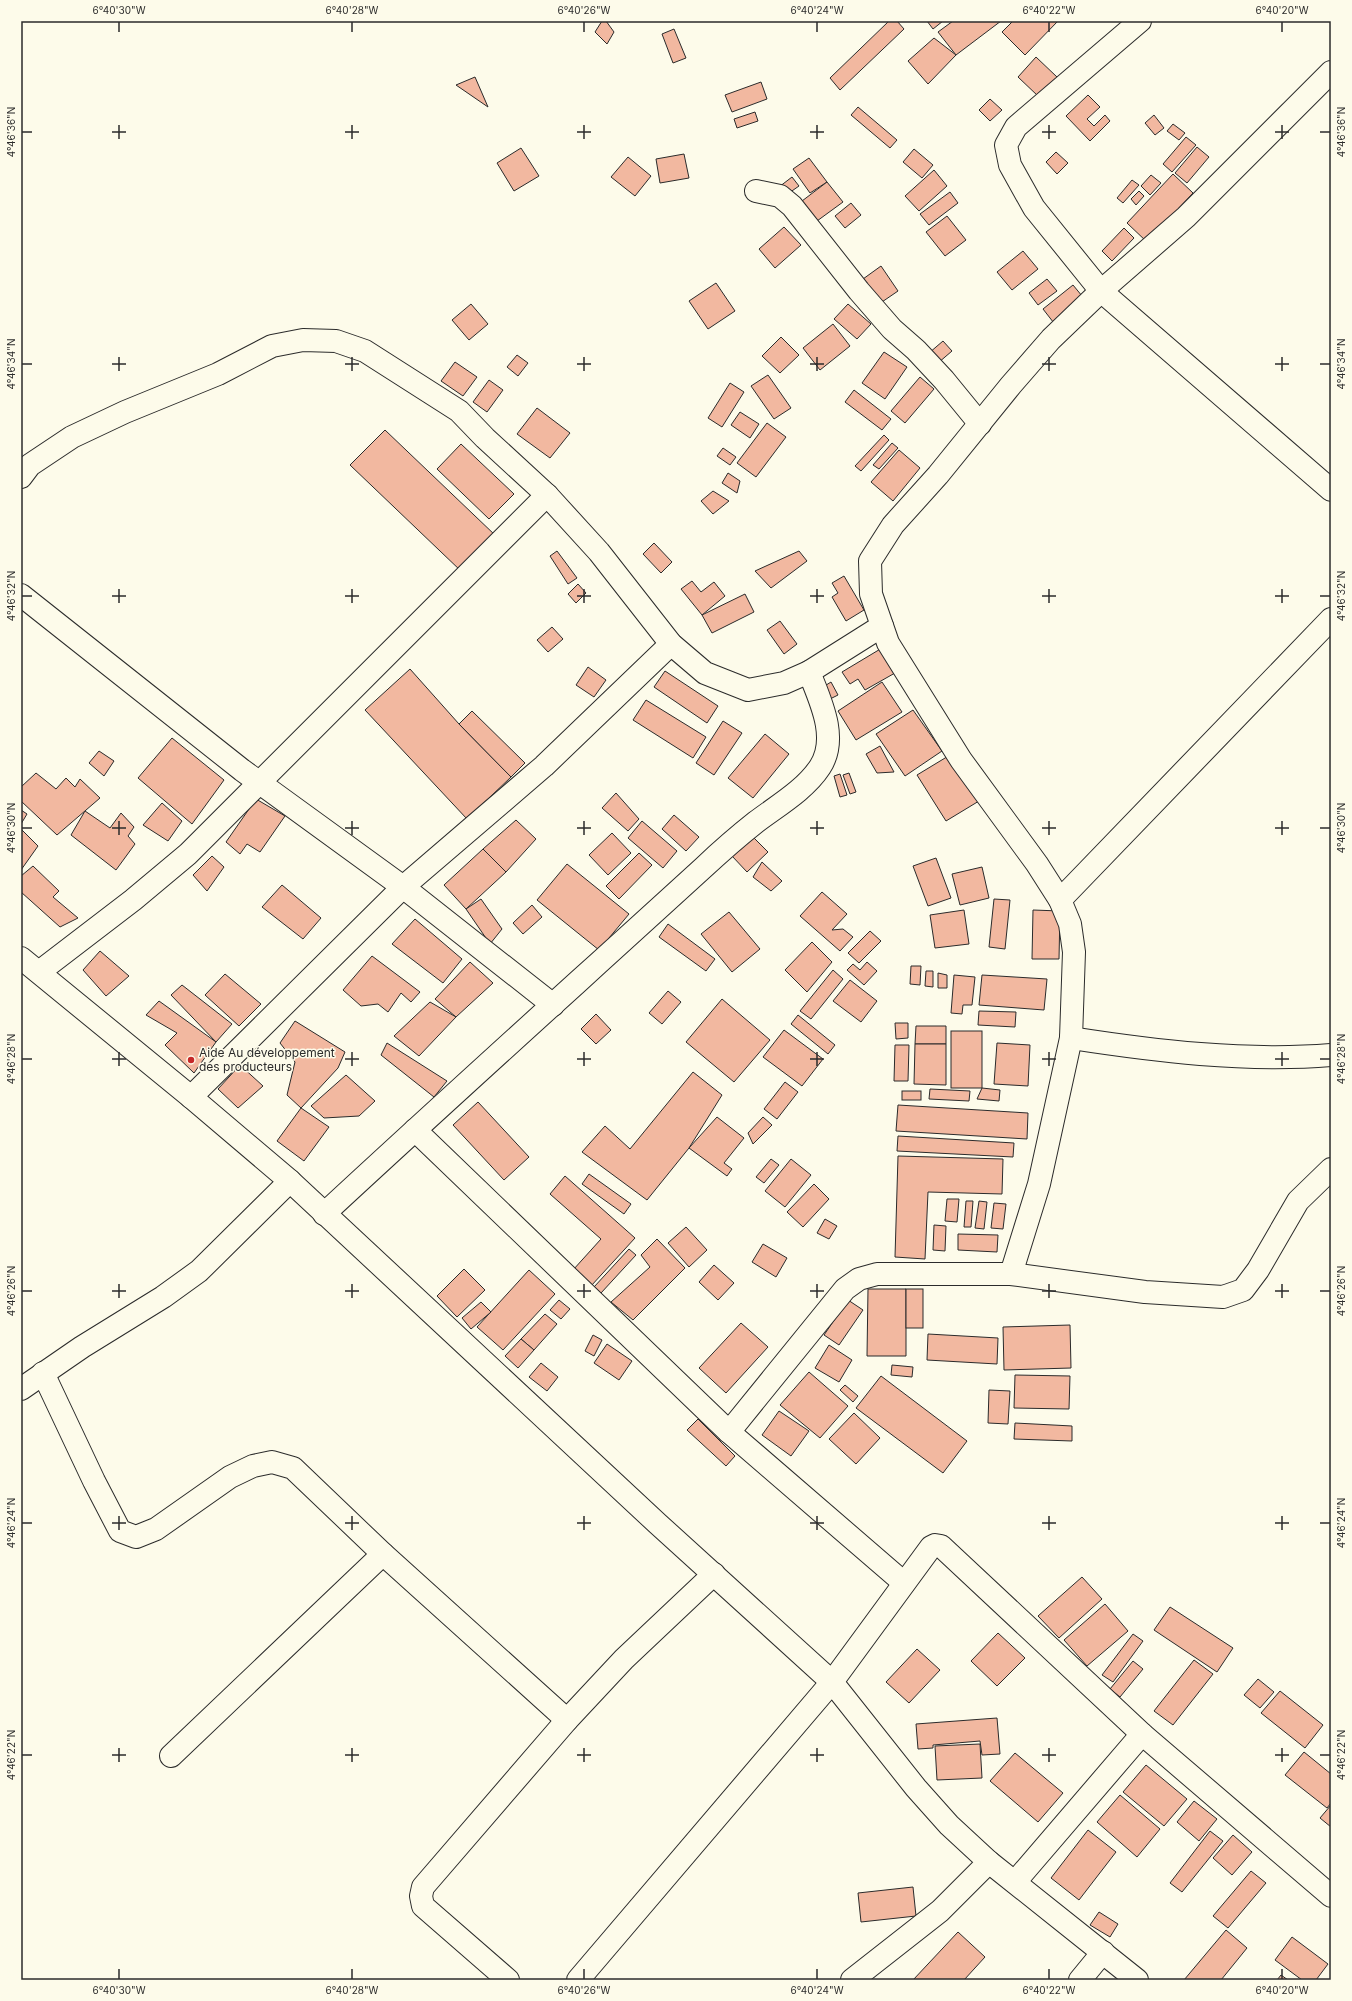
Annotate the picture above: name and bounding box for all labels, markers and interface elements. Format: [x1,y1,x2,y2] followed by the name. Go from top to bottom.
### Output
[92,4,146,16] text: 6°40'30"W
[326,4,379,16] text: 6°40'28"W
[558,4,611,16] text: 6°40'26"W
[791,4,844,16] text: 6°40'24"W
[1023,4,1076,16] text: 6°40'22"W
[1256,4,1309,16] text: 6°40'20"W
[5,107,17,157] text: 4°46'36"N
[1335,107,1347,157] text: 4°46'36"N
[5,339,17,389] text: 4°46'34"N
[1335,339,1347,389] text: 4°46'34"N
[5,571,17,621] text: 4°46'32"N
[1335,571,1347,621] text: 4°46'32"N
[5,803,17,853] text: 4°46'30"N
[1335,803,1347,853] text: 4°46'30"N
[5,1034,17,1084] text: 4°46'28"N
[1335,1034,1347,1084] text: 4°46'28"N
[199,1045,335,1074] place label: Aide Au développement des producteurs
[186,1055,196,1065] marker: Aide Au développement des producteurs
[5,1266,17,1316] text: 4°46'26"N
[1335,1266,1347,1316] text: 4°46'26"N
[5,1498,17,1548] text: 4°46'24"N
[1335,1498,1347,1548] text: 4°46'24"N
[5,1730,17,1780] text: 4°46'22"N
[1335,1730,1347,1780] text: 4°46'22"N
[92,1984,146,1996] text: 6°40'30"W
[326,1984,379,1996] text: 6°40'28"W
[558,1984,611,1996] text: 6°40'26"W
[791,1984,844,1996] text: 6°40'24"W
[1023,1984,1076,1996] text: 6°40'22"W
[1256,1984,1309,1996] text: 6°40'20"W

